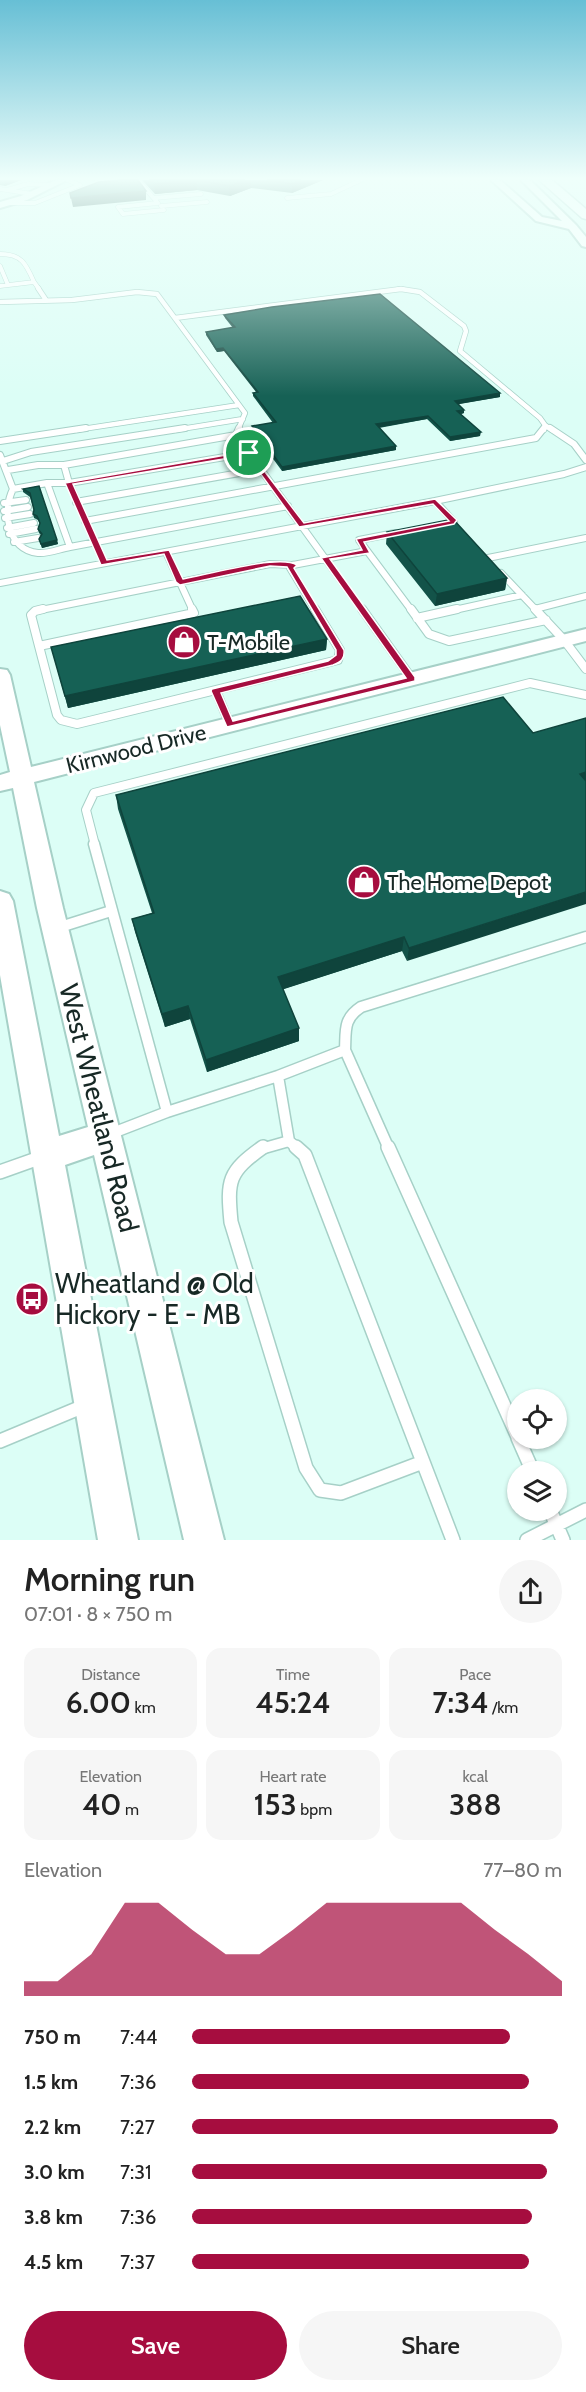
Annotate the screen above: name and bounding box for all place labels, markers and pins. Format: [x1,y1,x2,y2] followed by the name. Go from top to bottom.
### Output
[223,427,274,478] pin
[166,624,202,660] shop icon: T-Mobile
[207,629,290,656] place label: T-Mobile
[346,864,382,900] shop icon: The Home Depot
[387,869,549,896] place label: The Home Depot
[55,1267,254,1331] place label: Wheatland @ Old Hickory - E - MB
[14,1281,50,1317] bus stop icon: Wheatland @ Old Hickory - E - MB

